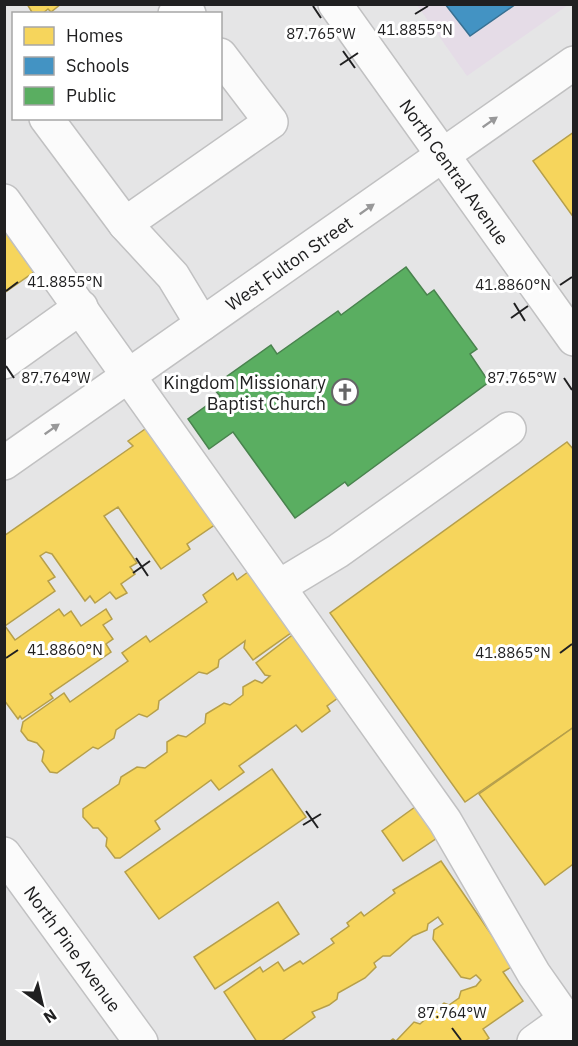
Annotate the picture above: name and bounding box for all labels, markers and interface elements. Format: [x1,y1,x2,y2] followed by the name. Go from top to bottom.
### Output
[12,12,222,120] legend
[377,20,453,39] text: 41.8855°N
[66,24,123,47] text: Homes
[286,24,356,43] text: 87.765°W
[66,54,130,77] text: Schools
[66,84,116,107] text: Public
[395,94,514,249] street label: North Central Avenue
[482,116,498,128] one-way arrow
[359,203,374,215] one-way arrow
[221,211,357,316] street label: West Fulton Street
[27,272,103,291] text: 41.8855°N
[475,275,551,294] text: 41.8860°N
[21,368,91,387] text: 87.764°W
[487,368,557,387] text: 87.765°W
[163,371,326,415] place label: Kingdom Missionary Baptist Church
[330,377,360,407] church icon: Kingdom Missionary Baptist Church
[44,423,60,435] one-way arrow
[27,640,103,659] text: 41.8860°N
[475,643,551,662] text: 41.8865°N
[20,881,126,1015] street label: North Pine Avenue
[12,974,72,1034] north arrow
[417,1003,487,1022] text: 87.764°W

